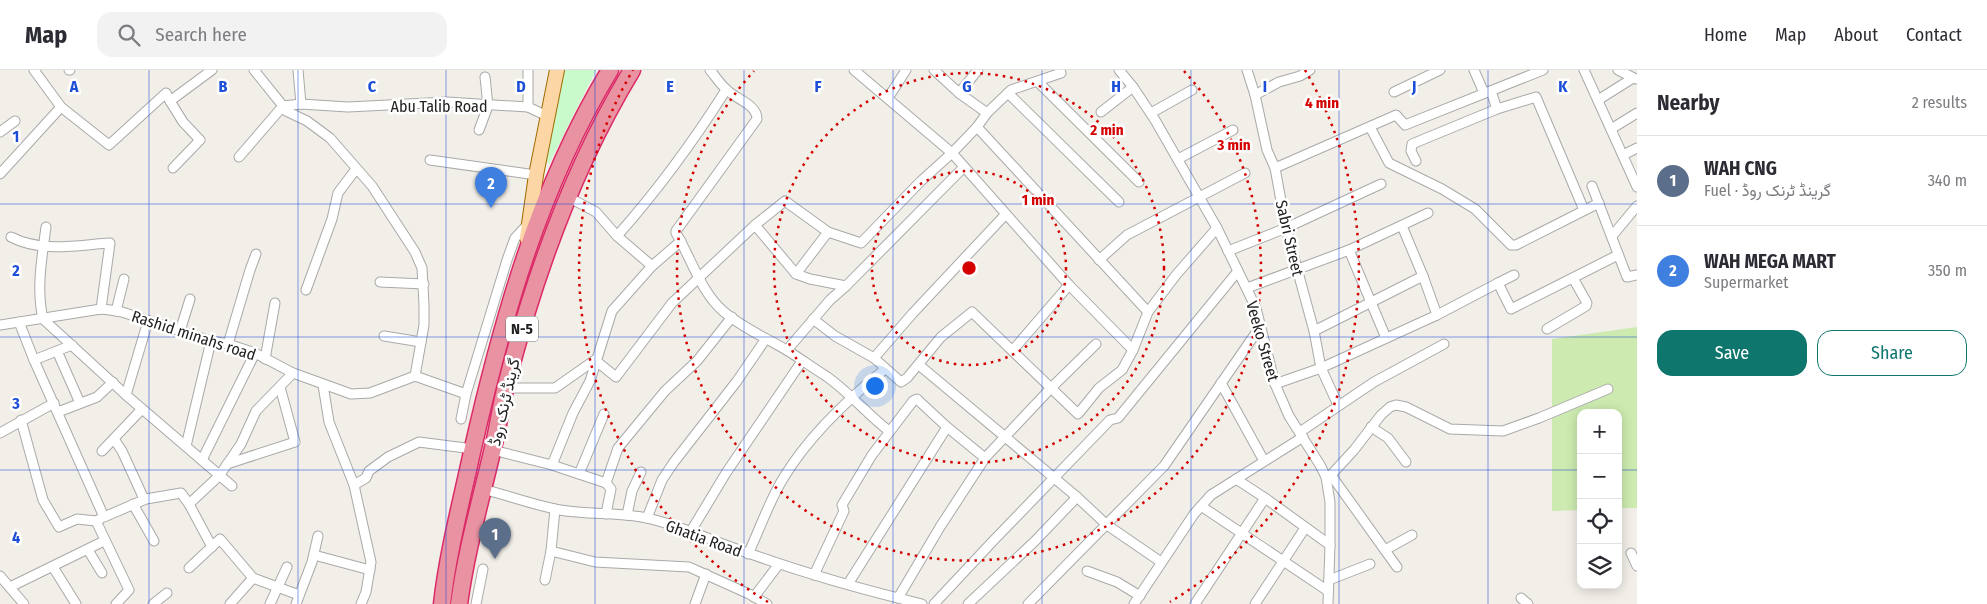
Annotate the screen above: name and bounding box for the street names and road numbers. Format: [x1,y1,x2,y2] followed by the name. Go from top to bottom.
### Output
[390,97,488,116] street label: Abu Talib Road
[1272,198,1308,279] street label: Sabri Street
[1242,299,1283,384] street label: Veeko Street
[129,306,258,365] street label: Rashid minahs road
[506,316,538,342] road number: N-5
[485,357,525,448] street label: گرینڈ ٹرنک روڈ
[663,516,744,561] street label: Ghatia Road

